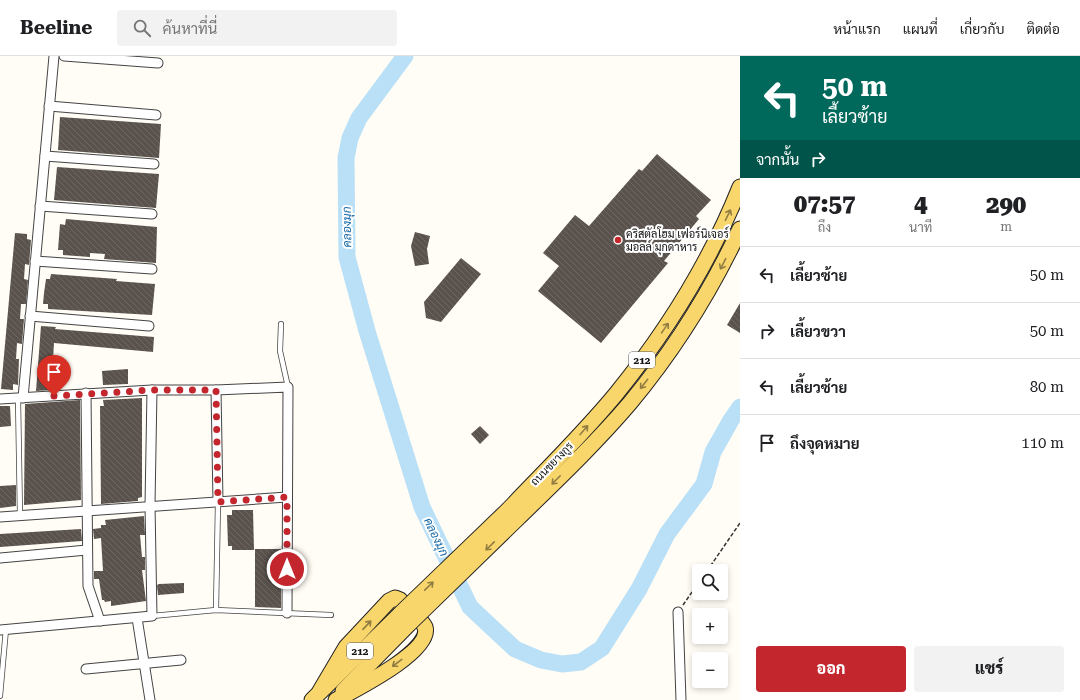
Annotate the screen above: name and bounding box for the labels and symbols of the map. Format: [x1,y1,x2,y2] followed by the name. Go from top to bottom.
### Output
[340,206,356,248] water label: คลองมุก
[725,209,732,221] one-way arrow
[626,226,729,256] place label: คริสตัลโฮม เฟอร์นิเจอร์ มอลล์ มุกดาหาร
[613,235,623,245] marker: คริสตัลโฮม เฟอร์นิเจอร์ มอลล์ มุกดาหาร
[719,258,726,270] one-way arrow
[661,323,669,334] one-way arrow
[629,352,655,368] road number: 212
[37,355,71,396] pin
[640,379,648,390] one-way arrow
[579,425,588,435] one-way arrow
[528,440,577,489] street label: ถนนชยางกูร
[551,475,561,485] one-way arrow
[419,516,451,559] water label: คลองมุก
[485,541,495,551] one-way arrow
[266,548,308,590] position arrow
[424,581,434,591] one-way arrow
[362,620,372,630] one-way arrow
[347,643,373,659] road number: 212
[392,659,403,668] one-way arrow

